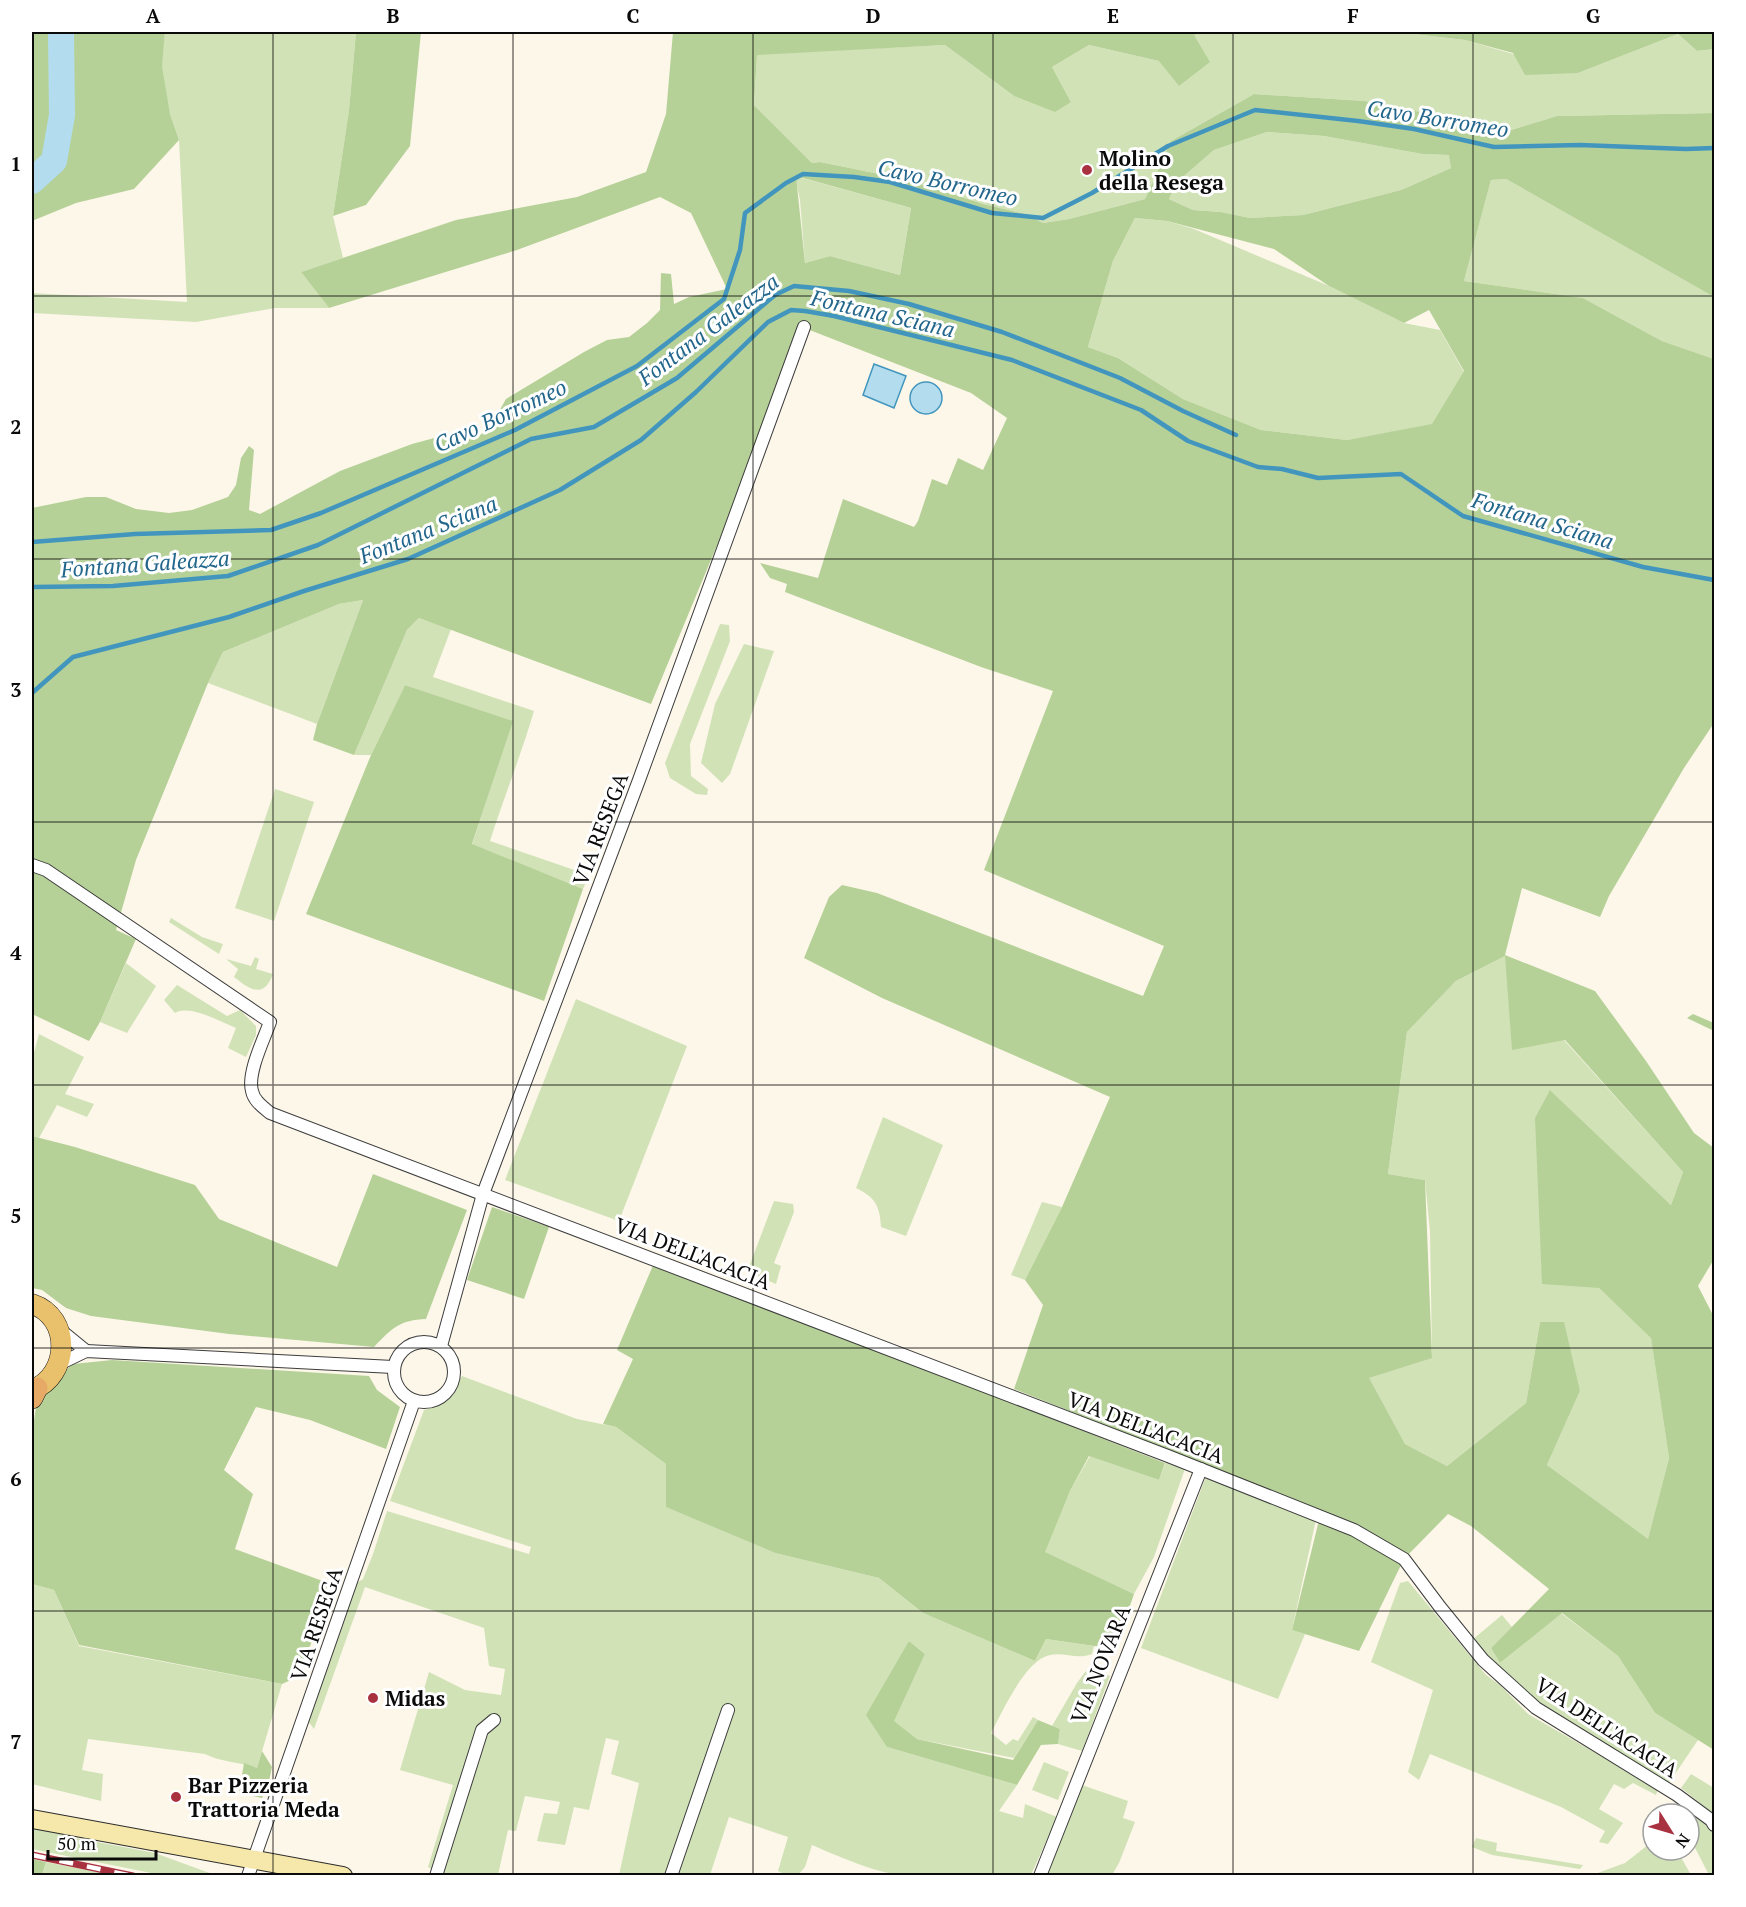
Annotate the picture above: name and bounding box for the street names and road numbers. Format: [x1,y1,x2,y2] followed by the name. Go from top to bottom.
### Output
[566,768,635,889] street label: VIA RESEGA
[611,1210,776,1296] street label: VIA DELL'ACACIA
[1064,1384,1229,1470] street label: VIA DELL'ACACIA
[283,1563,349,1685] street label: VIA RESEGA
[1064,1600,1137,1727] street label: VIA NOVARA
[1530,1670,1684,1784] street label: VIA DELL'ACACIA

